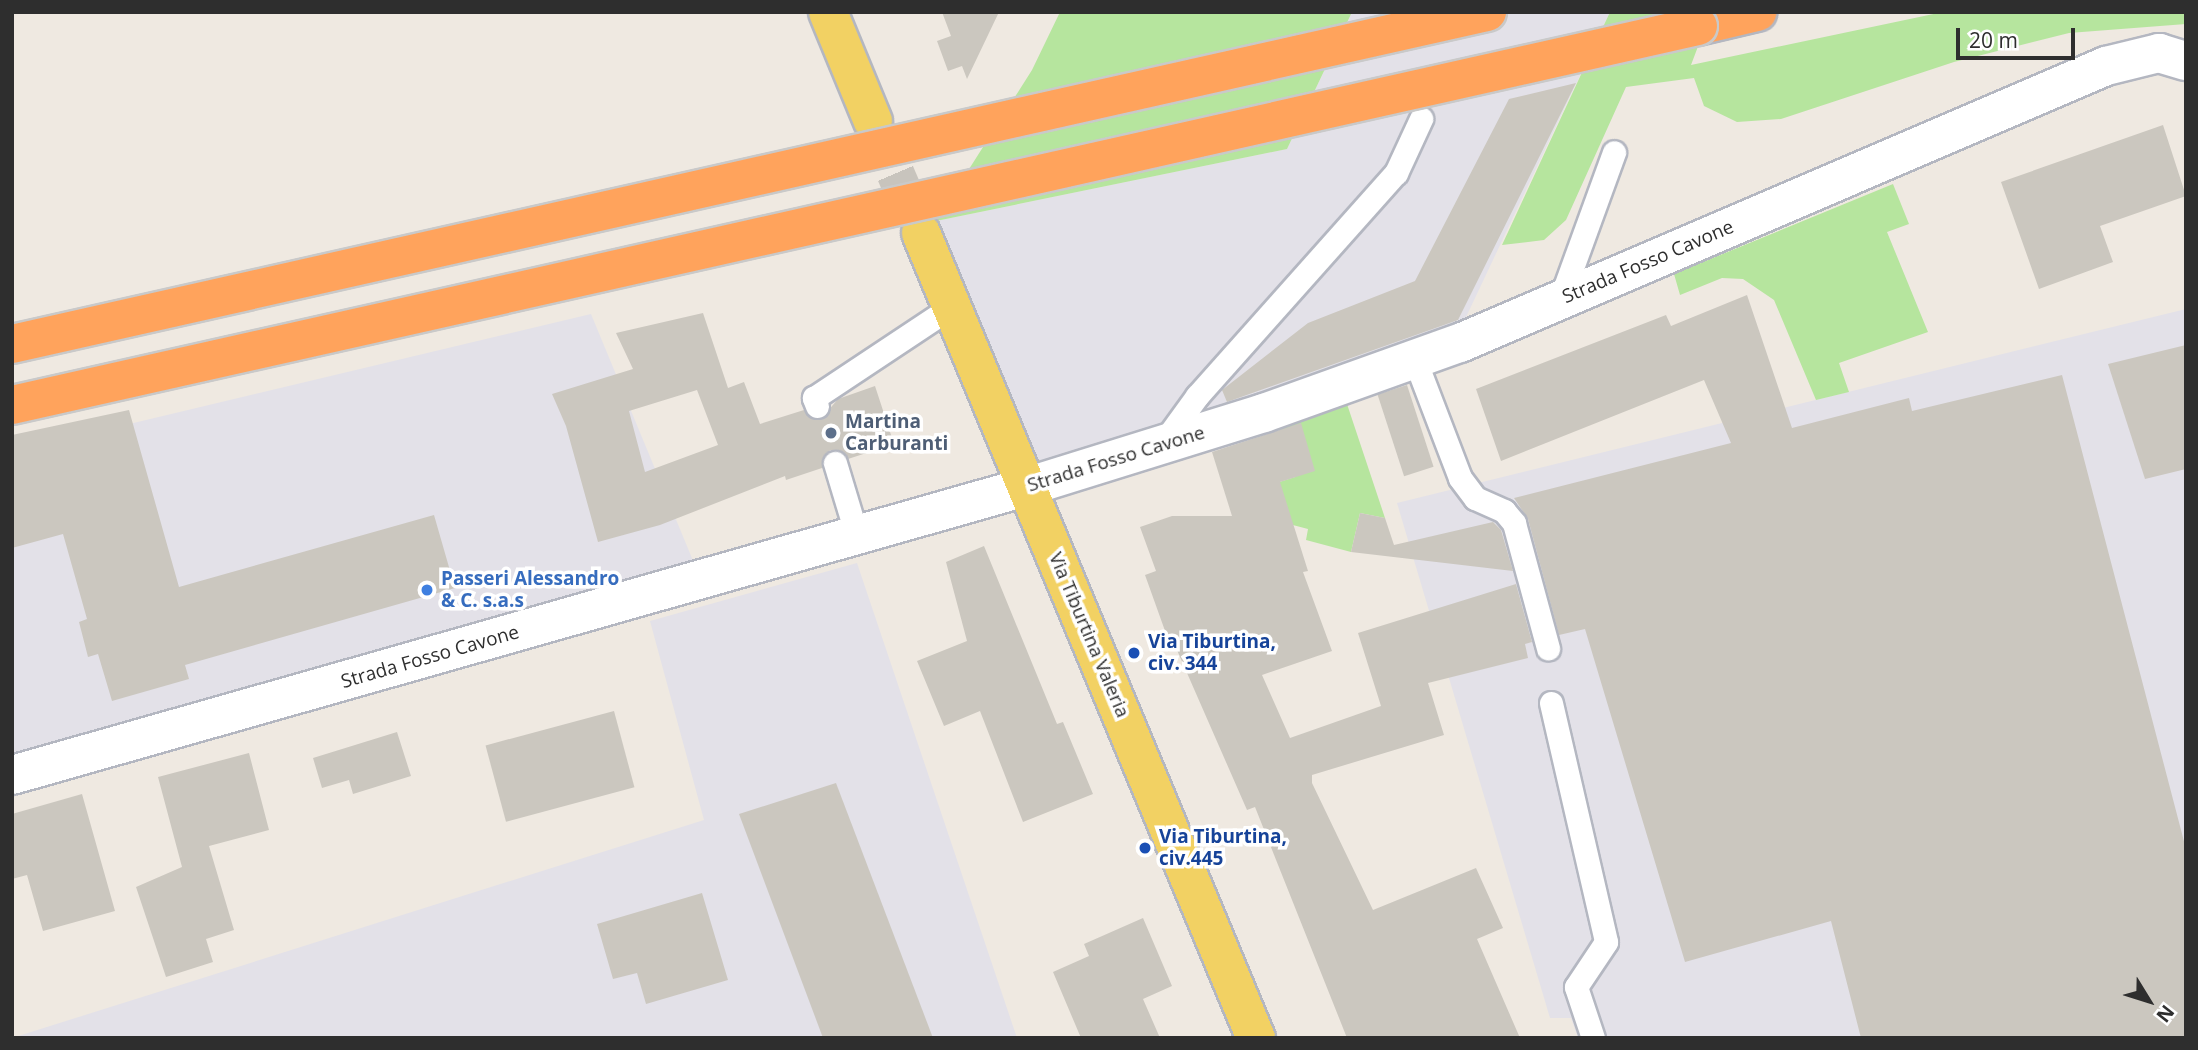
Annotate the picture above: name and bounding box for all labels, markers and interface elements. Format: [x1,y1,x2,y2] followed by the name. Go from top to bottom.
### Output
[1960,14,2079,58] scale bar
[1969,26,2018,54] text: 20 m
[1559,216,1737,308] street label: Strada Fosso Cavone
[845,411,948,455] place label: Martina Carburanti
[1025,421,1207,497] street label: Strada Fosso Cavone
[823,425,839,441] marker: Martina Carburanti
[1044,549,1134,721] street label: Via Tiburtina Valeria
[441,568,619,612] place label: Passeri Alessandro & C. s.a.s
[419,582,435,598] marker: Passeri Alessandro & C. s.a.s
[338,621,522,693] street label: Strada Fosso Cavone
[1148,631,1276,675] place label: Via Tiburtina, civ. 344
[1126,645,1142,661] marker: Via Tiburtina, civ. 344
[1159,826,1287,870] place label: Via Tiburtina, civ.445
[1137,840,1153,856] marker: Via Tiburtina, civ.445
[2114,966,2184,1036] north arrow
[2151,1000,2181,1028] text: N

